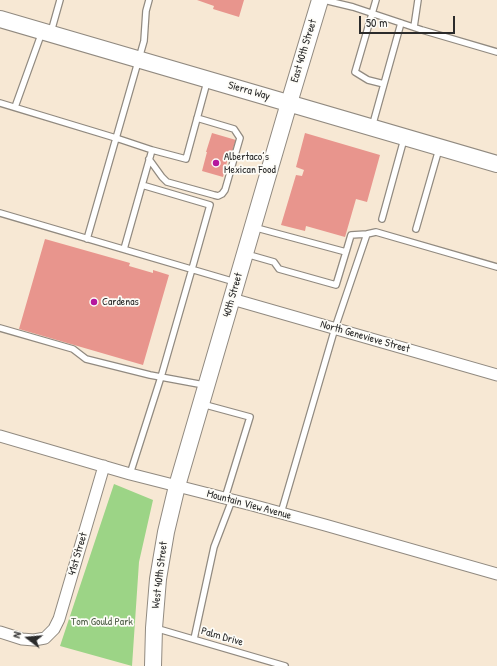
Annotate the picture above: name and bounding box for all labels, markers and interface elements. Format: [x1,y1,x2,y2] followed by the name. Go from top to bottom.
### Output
[361,8,457,34] scale bar
[366,14,387,31] text: 50 m
[288,18,320,84] street label: East 40th Street
[227,79,271,103] street label: Sierra Way
[224,150,276,176] place label: Albertaco’s Mexican Food
[211,158,221,168] marker: Albertaco’s Mexican Food
[220,271,246,319] street label: 40th Street
[102,295,139,309] place label: Cardenas
[89,297,99,307] marker: Cardenas
[319,318,411,356] street label: North Genevieve Street
[205,487,293,523] street label: Mountain View Avenue
[66,531,90,577] street label: 41st Street
[149,541,171,609] street label: West 40th Street
[71,615,133,629] park label: Tom Gould Park
[8,618,48,658] north arrow
[199,625,245,649] street label: Palm Drive
[9,630,24,639] text: N

